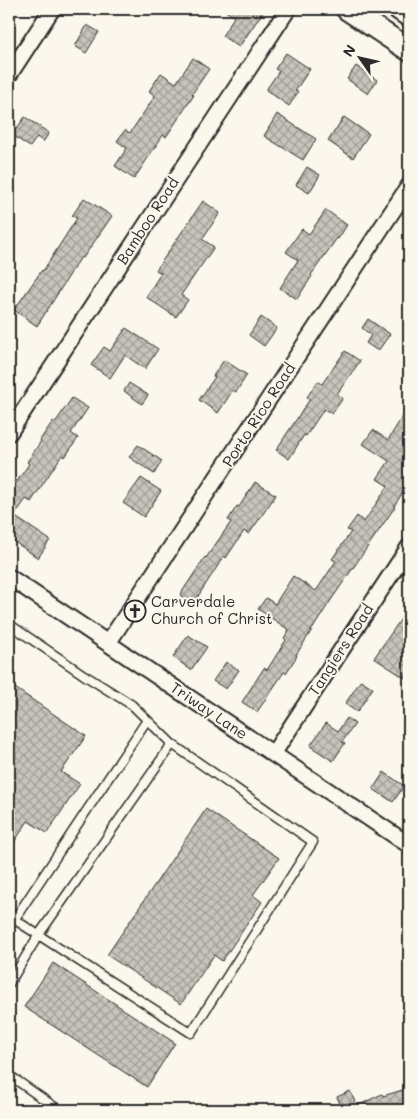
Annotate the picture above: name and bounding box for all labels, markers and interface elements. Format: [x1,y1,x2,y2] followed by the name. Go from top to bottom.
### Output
[336,32,386,82] north arrow
[338,41,360,60] text: N
[112,173,183,268] street label: Bamboo Road
[217,359,299,470] street label: Porto Rico Road
[151,591,273,628] place label: Carverdale Church of Christ
[123,599,147,623] church icon: Carverdale Church of Christ
[303,600,377,699] street label: Tangiers Road
[167,677,252,743] street label: Triway Lane

